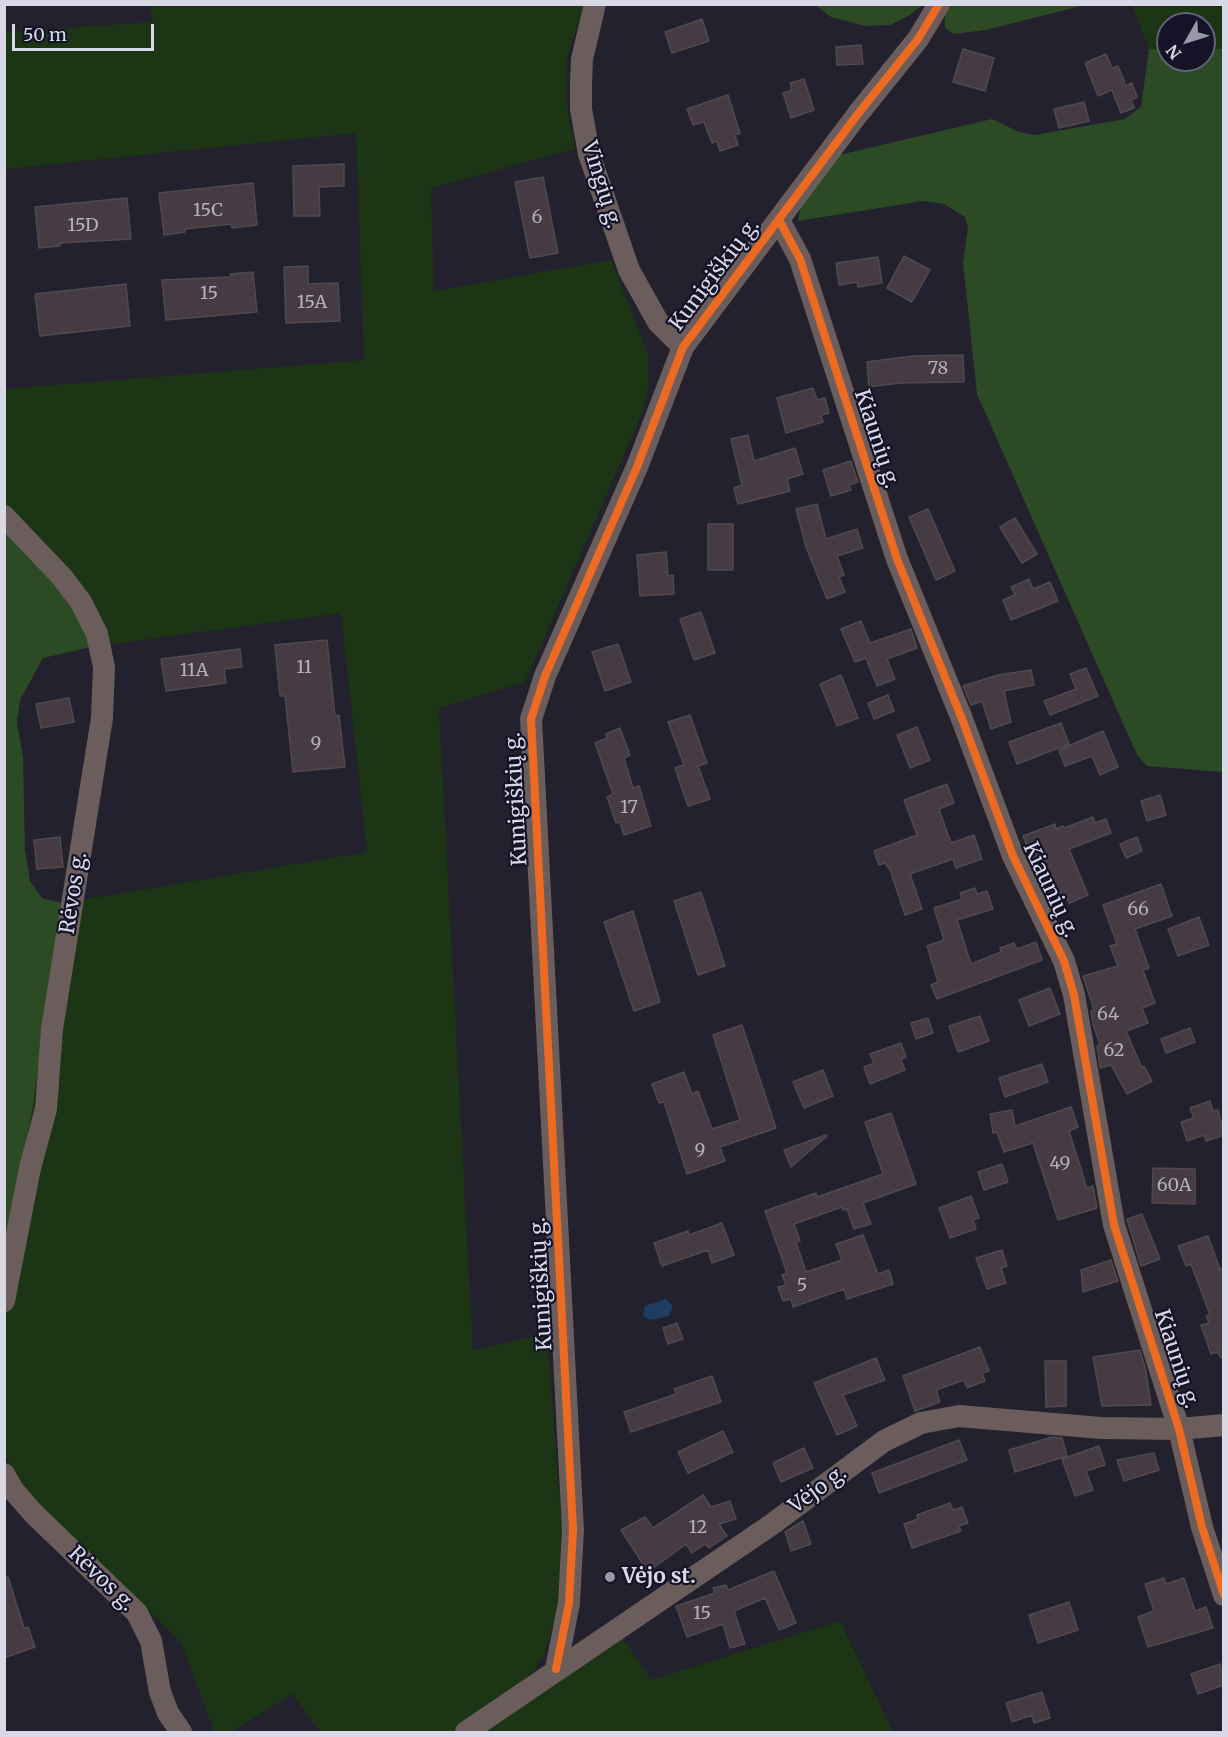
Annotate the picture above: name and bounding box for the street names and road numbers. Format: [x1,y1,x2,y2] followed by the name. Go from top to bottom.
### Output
[576,138,626,232] street label: Vingių g.
[665,214,765,336] street label: Kunigiškių g.
[848,386,904,492] street label: Kiaunių g.
[501,732,533,866] street label: Kunigiškių g.
[1017,838,1083,942] street label: Kiaunių g.
[55,850,93,936] street label: Rėvos g.
[526,1217,558,1351] street label: Kunigiškių g.
[1148,1306,1204,1412] street label: Kiaunių g.
[784,1461,852,1519] street label: Vėjo g.
[63,1541,139,1617] street label: Rėvos g.

